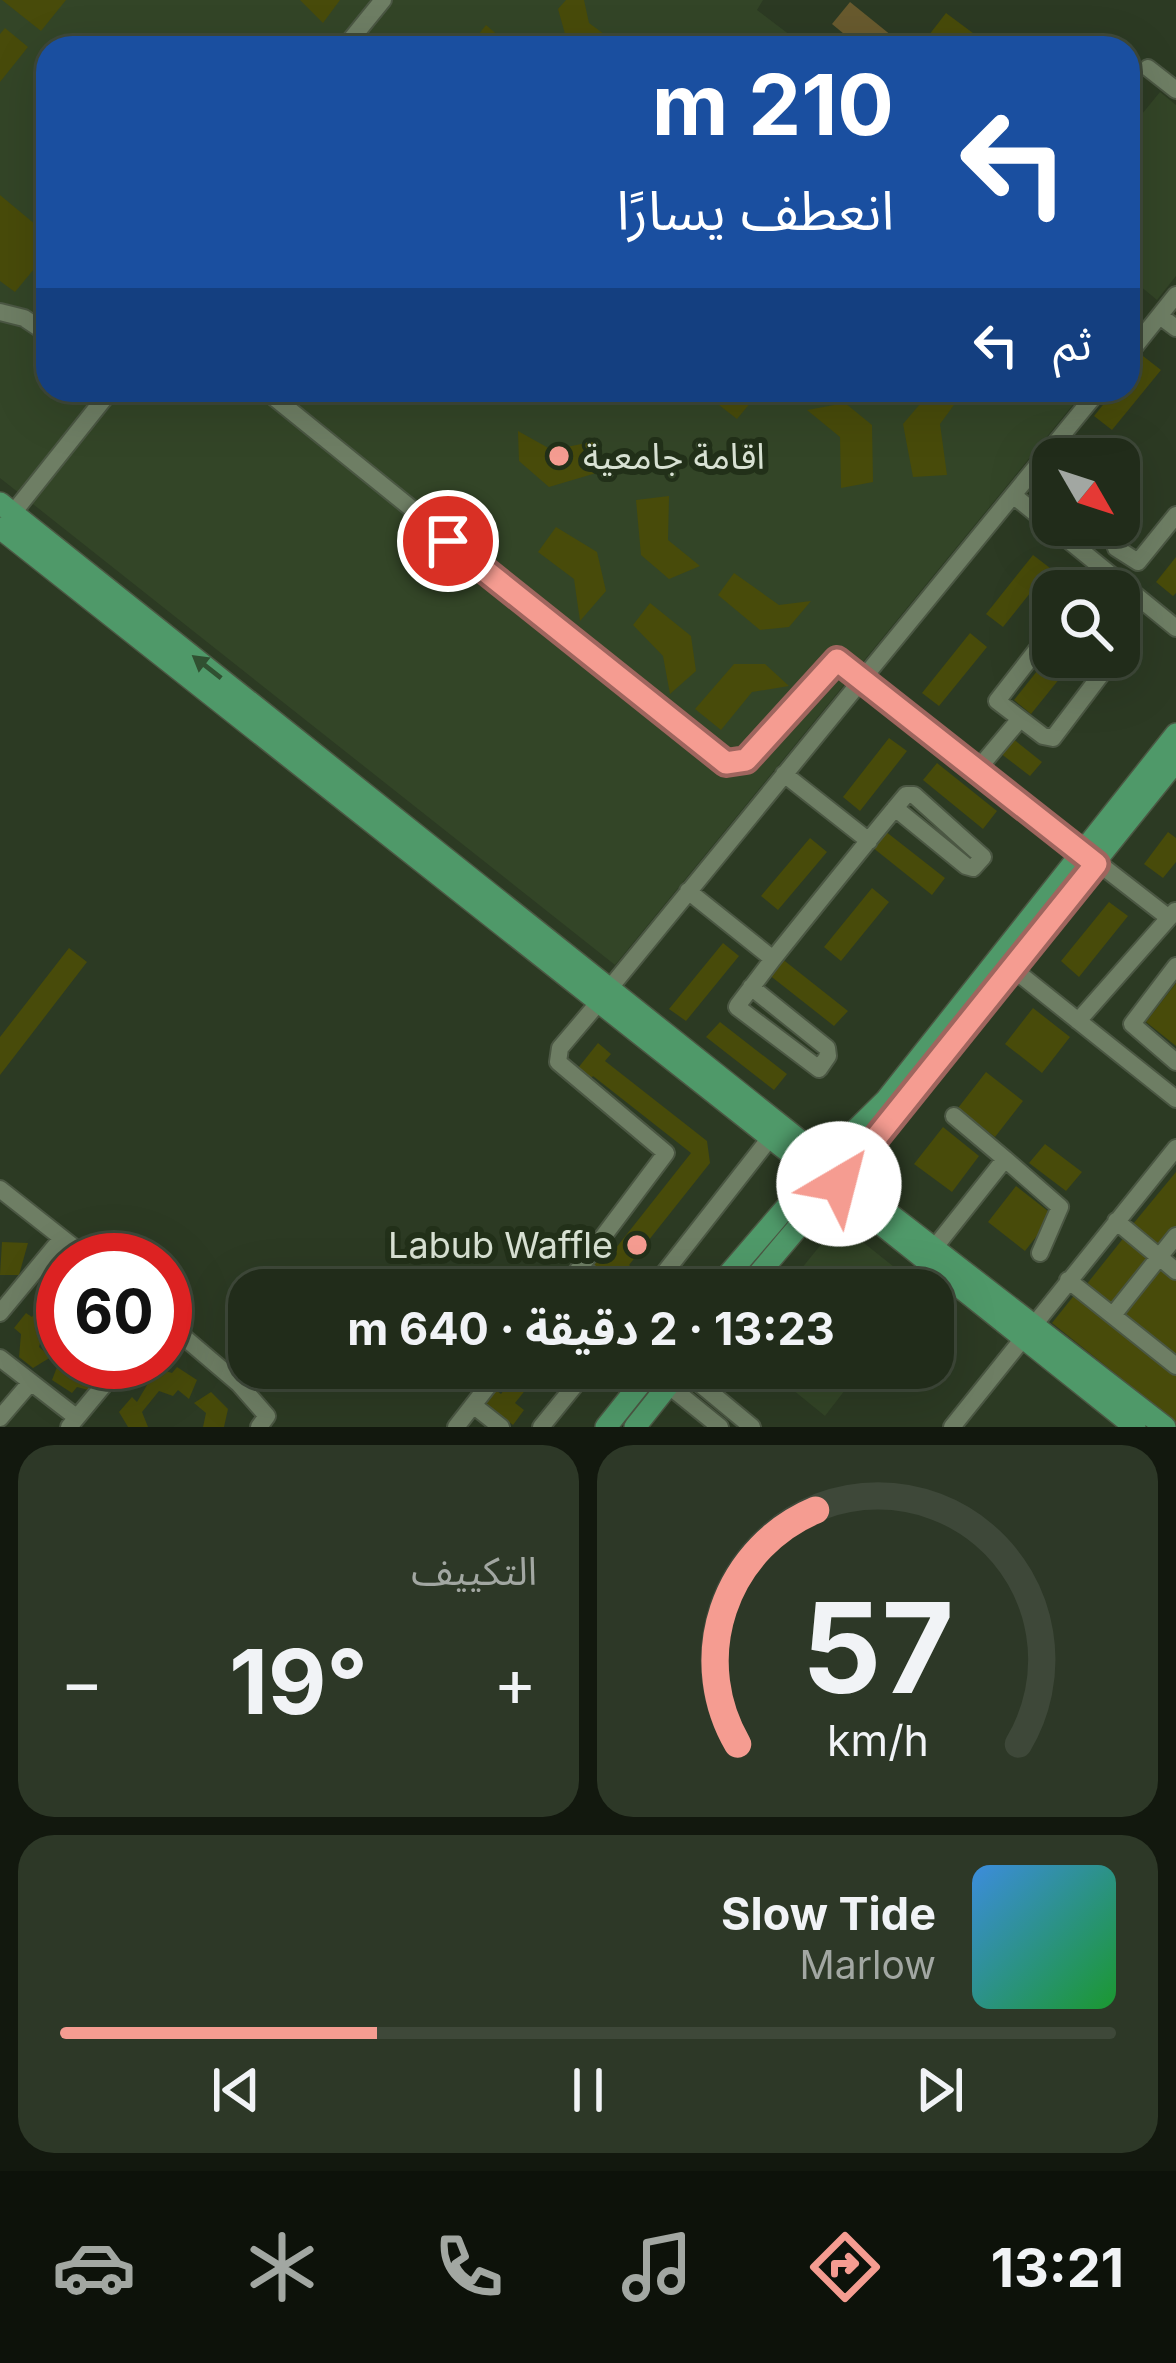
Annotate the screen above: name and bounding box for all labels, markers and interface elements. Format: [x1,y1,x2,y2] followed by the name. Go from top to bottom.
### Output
[652,54,894,155] text: 210 m
[936,84,1092,240] icon: left
[617,178,894,243] text: انعطف يسارًا
[963,312,1029,378] icon: left
[1053,316,1092,371] text: ثم
[583,434,765,478] place label: اقامة جامعية
[1032,438,1140,546] north arrow
[1032,438,1140,678] map controls
[546,443,572,469] marker: اقامة جامعية
[397,490,499,592] pin
[415,508,481,574] icon: arrive
[1032,570,1140,678] button: search
[191,655,222,680] one-way arrow
[776,1121,902,1247] position arrow
[388,1223,613,1267] place label: Labub Waffle
[624,1232,650,1258] marker: Labub Waffle
[36,1233,192,1389] speed limit sign: 60
[347,1301,835,1356] text: 13:23 · 2 دقيقة · 640 m
[411,1547,537,1594] text: التكييف
[801,1572,954,1723] text: 57
[229,1627,368,1736] text: 19°
[60,1642,104,1722] text: −
[493,1642,537,1722] text: +
[827,1714,928,1766] text: km/h
[721,1886,936,1941] text: Slow Tide
[800,1941,936,1988] text: Marlow
[203,2057,269,2123] icon: previous
[555,2057,621,2123] icon: pause
[907,2057,973,2123] icon: next
[52,2225,136,2309] icon: car
[240,2225,324,2309] icon: climate
[427,2225,511,2309] icon: phone
[615,2225,699,2309] icon: music
[803,2225,887,2309] icon: directions
[991,2235,1124,2300] text: 13:21

